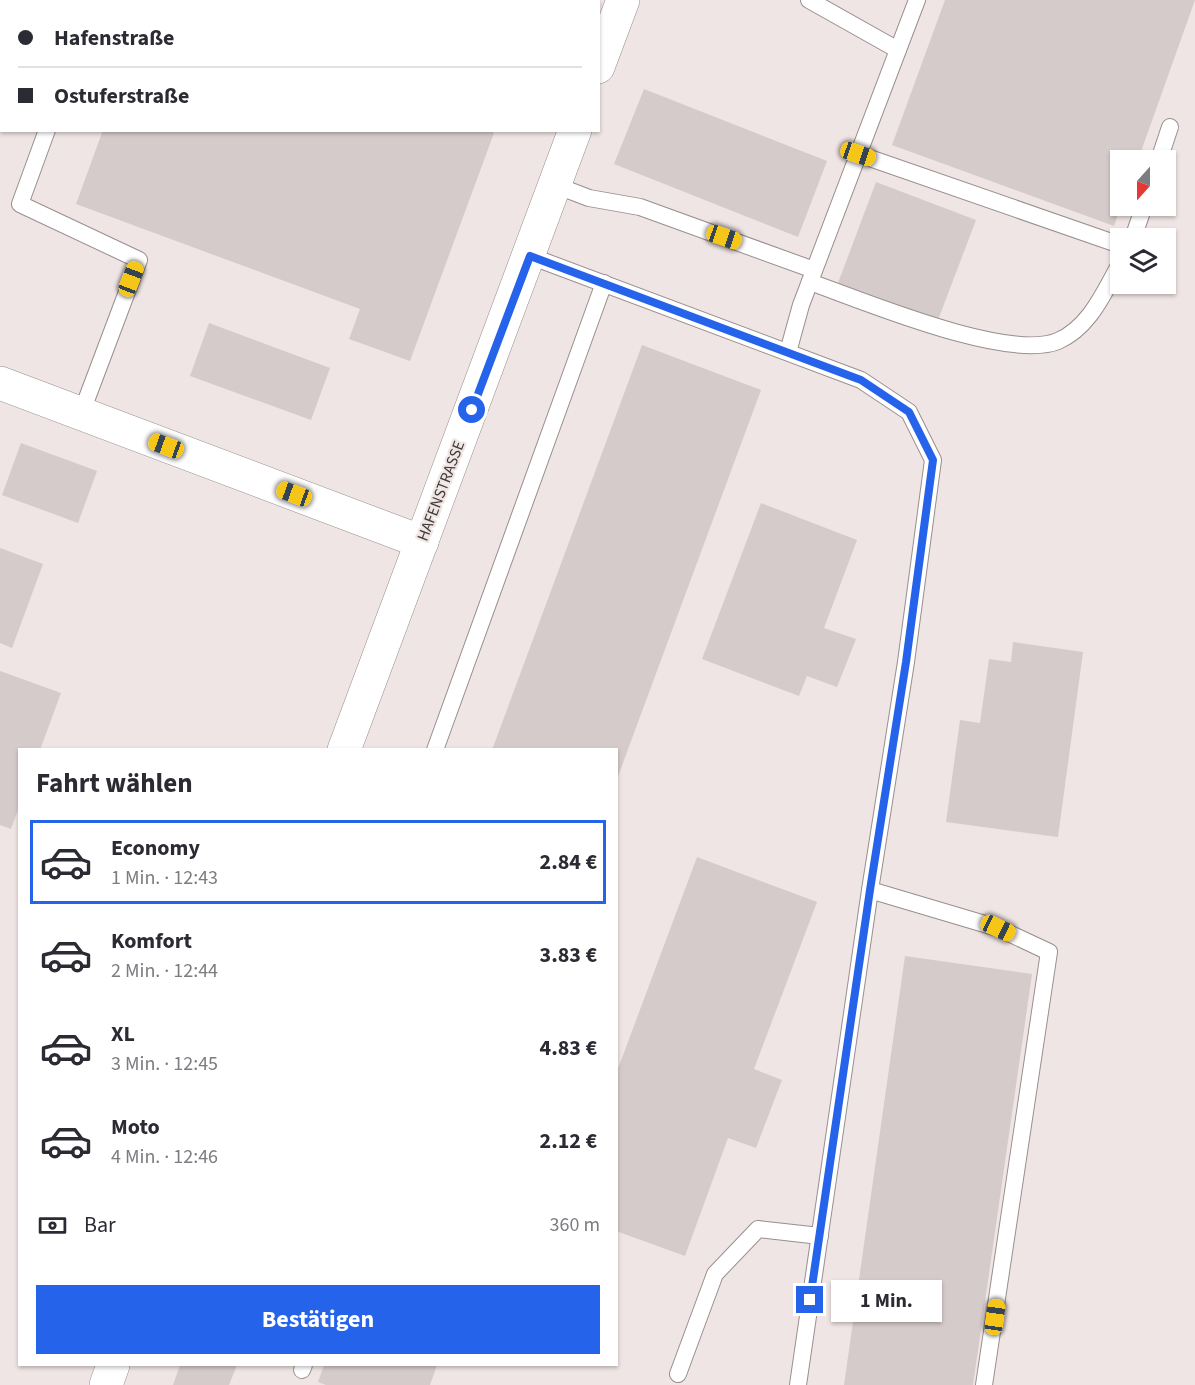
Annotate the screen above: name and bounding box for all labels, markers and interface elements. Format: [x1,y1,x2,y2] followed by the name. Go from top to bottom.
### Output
[54,22,174,54] text: Hafenstraße
[54,80,189,112] text: Ostuferstraße
[838,140,878,168] car
[1110,150,1176,216] north arrow
[1110,150,1176,294] map controls
[704,223,744,251] car
[1110,228,1176,294] button: layers
[116,259,146,299] car
[458,396,485,423] route start
[146,431,186,461] car
[412,438,470,544] street label: HAFENSTRASSE
[274,479,314,509] car
[36,764,193,803] text: Fahrt wählen
[111,832,200,864] text: Economy
[39,835,93,889] icon: car
[540,846,597,878] text: 2.84 €
[111,864,218,892] text: 1 Min. · 12:43
[978,912,1018,944] car
[111,925,192,957] text: Komfort
[39,928,93,982] icon: car
[540,939,597,971] text: 3.83 €
[111,957,218,985] text: 2 Min. · 12:44
[111,1018,135,1050] text: XL
[39,1021,93,1075] icon: car
[540,1032,597,1064] text: 4.83 €
[111,1050,218,1078] text: 3 Min. · 12:45
[111,1111,160,1143] text: Moto
[39,1114,93,1168] icon: car
[540,1125,597,1157] text: 2.12 €
[111,1143,218,1171] text: 4 Min. · 12:46
[36,1209,69,1242] icon: cash
[84,1209,116,1241] text: Bar
[550,1211,600,1239] text: 360 m
[831,1279,942,1321] callout: 1 Min.
[36,1285,600,1354] button: Bestätigen
[796,1286,823,1313] route end
[860,1287,913,1315] text: 1 Min.
[984,1298,1006,1336] car

